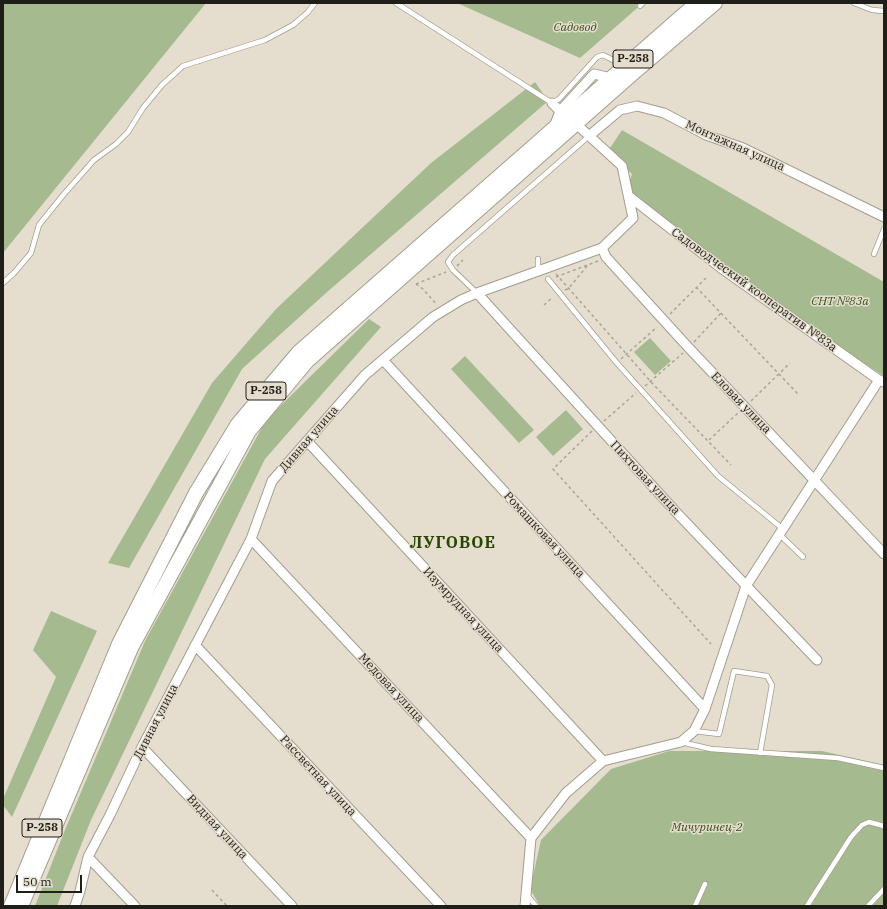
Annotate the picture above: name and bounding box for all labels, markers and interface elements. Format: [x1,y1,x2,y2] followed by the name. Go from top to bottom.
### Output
[553,21,597,35] park label: Садовод
[613,50,653,68] road number: Р-258
[683,118,787,174] street label: Монтажная улица
[668,225,840,355] street label: Садоводческий кооператив №83а
[811,295,869,309] park label: СНТ №83а
[708,369,774,437] street label: Еловая улица
[246,382,286,400] road number: Р-258
[276,403,342,475] street label: Дивная улица
[607,438,683,518] street label: Пихтовая улица
[500,489,588,581] street label: Ромашковая улица
[410,533,496,553] district label: ЛУГОВОЕ
[420,564,506,656] street label: Изумрудная улица
[355,650,427,726] street label: Медовая улица
[131,682,181,762] street label: Дивная улица
[277,733,359,819] street label: Рассветная улица
[183,792,251,862] street label: Видная улица
[22,819,62,837] road number: Р-258
[671,821,743,835] park label: Мичуринец-2
[18,867,84,893] scale bar
[23,874,52,889] text: 50 m

